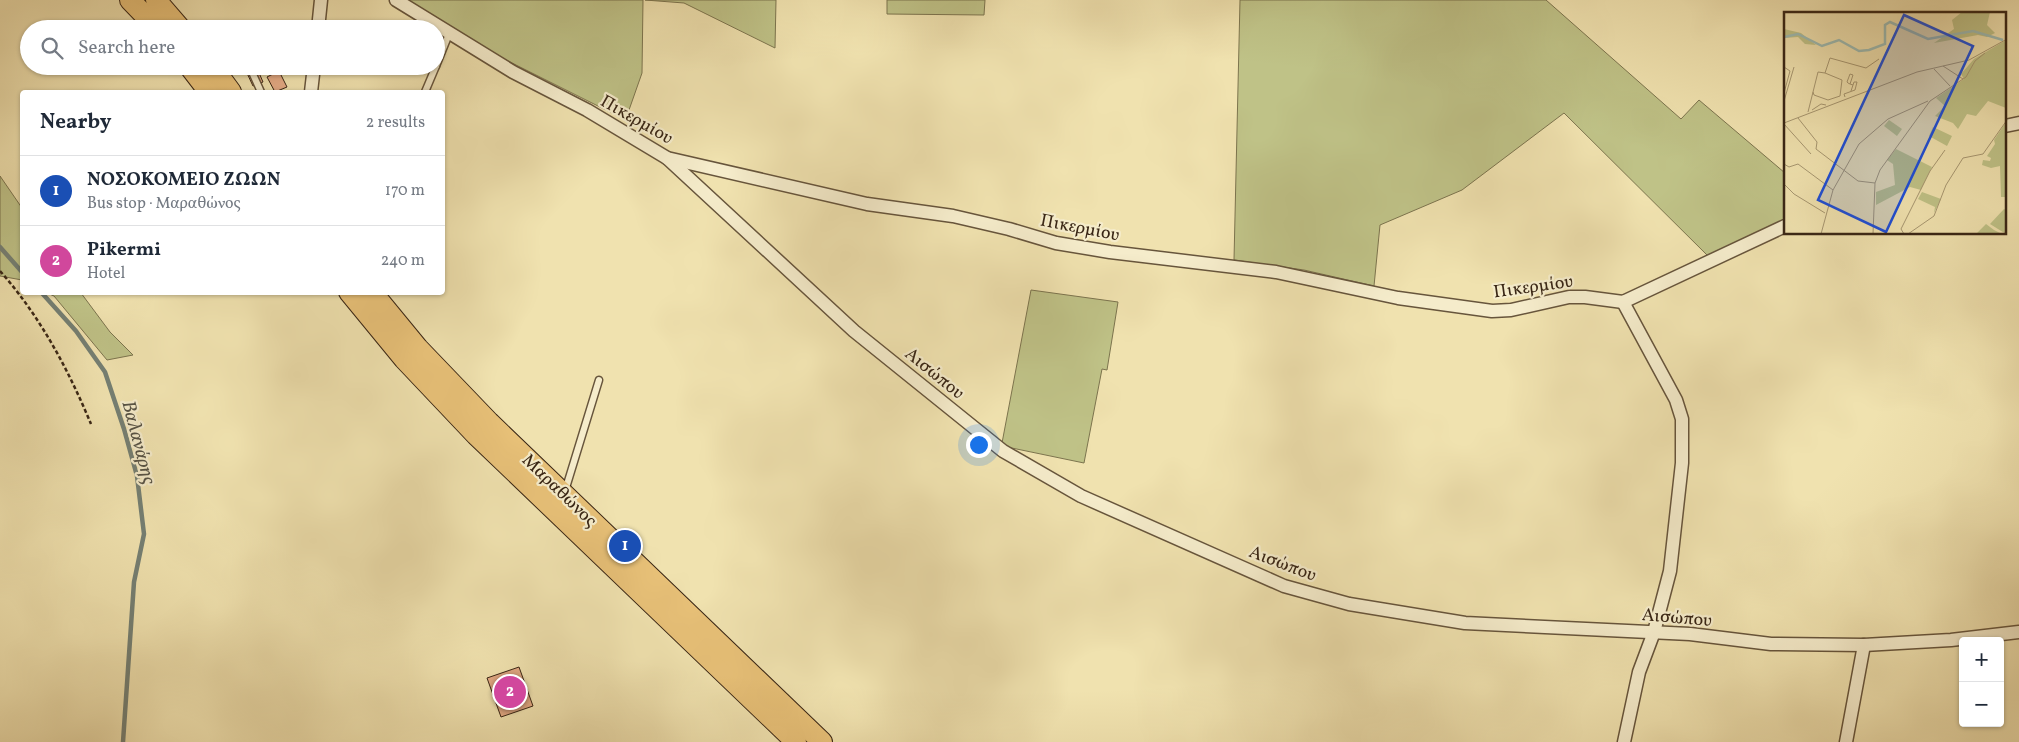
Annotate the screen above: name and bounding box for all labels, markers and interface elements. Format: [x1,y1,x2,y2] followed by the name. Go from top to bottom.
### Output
[1784,12,2006,235] inset map
[20,20,445,75] search box
[38,34,66,62] icon: search
[78,35,175,61] text: Search here
[595,89,677,151] street label: Πικερμίου
[40,108,111,137] text: Nearby
[366,112,425,134] text: 2 results
[87,167,281,193] text: ΝΟΣΟΚΟΜΕΙΟ ΖΩΩΝ
[53,180,59,202] text: 1
[385,180,425,202] text: 170 m
[87,193,241,215] text: Bus stop · Μαραθώνος
[1038,209,1121,248] street label: Πικερμίου
[87,237,161,263] text: Pikermi
[52,250,60,272] text: 2
[381,250,425,272] text: 240 m
[87,263,125,285] text: Hotel
[1492,270,1575,305] street label: Πικερμίου
[899,342,969,406] street label: Αισώπου
[114,398,162,488] water label: Βαλανάρης
[966,432,992,458] your location
[516,449,602,533] street label: Μαραθώνος
[609,527,641,565] pin: 1
[1245,540,1320,589] street label: Αισώπου
[1641,603,1713,634] street label: Αισώπου
[1959,637,2004,727] map controls
[1959,637,2004,682] button: +
[494,673,526,711] pin: 2
[1959,682,2004,727] button: −

